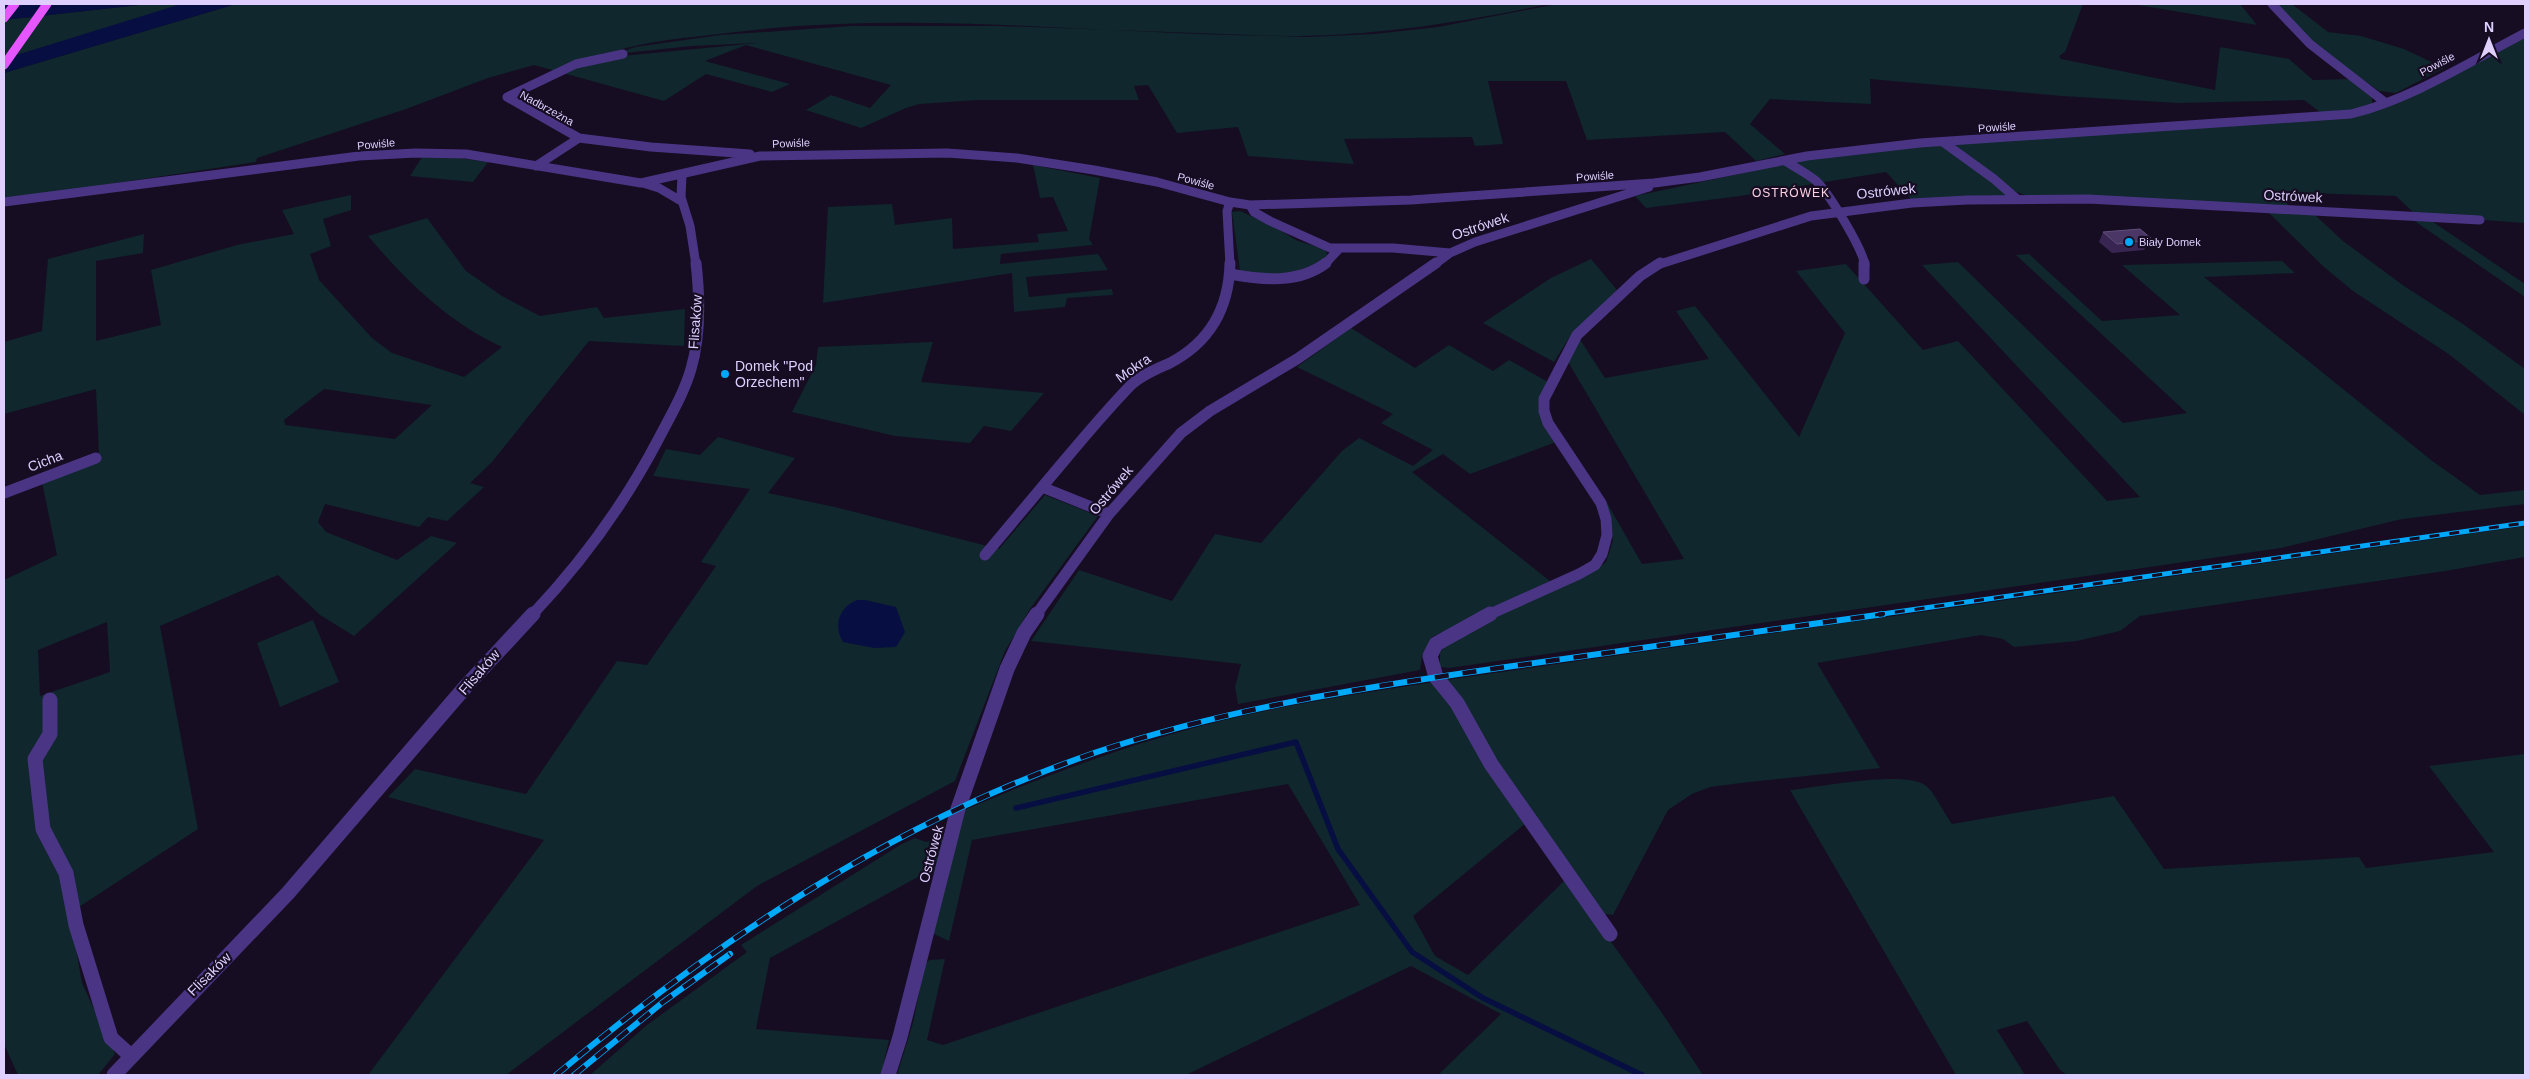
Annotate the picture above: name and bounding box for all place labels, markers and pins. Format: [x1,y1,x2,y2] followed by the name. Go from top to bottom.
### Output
[2123,236,2135,248] marker: Biały Domek
[2139,236,2201,248] place label: Biały Domek
[735,358,813,390] place label: Domek "Pod Orzechem"
[719,368,731,380] marker: Domek "Pod Orzechem"

